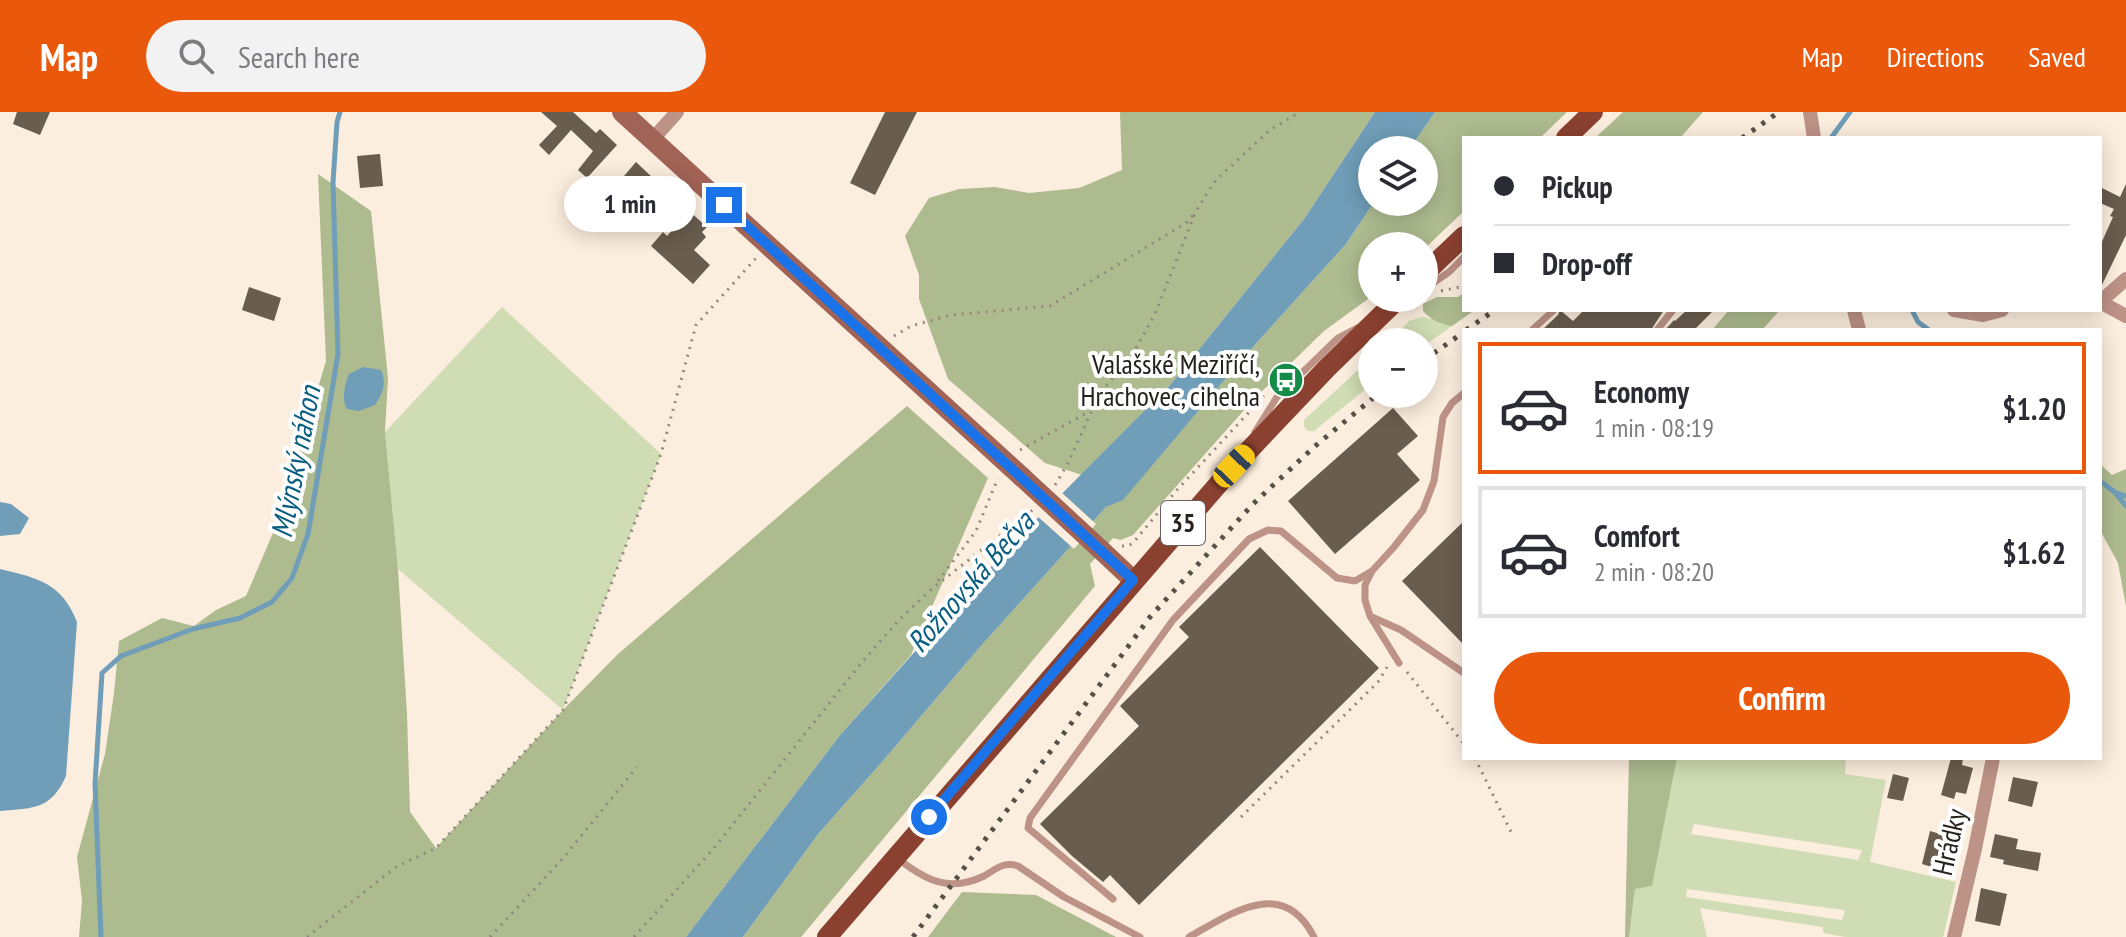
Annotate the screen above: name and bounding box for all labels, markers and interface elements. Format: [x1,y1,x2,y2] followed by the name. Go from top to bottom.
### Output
[146,20,706,92] search box
[40,32,98,81] text: Map
[174,34,218,78] icon: search
[238,37,360,76] text: Search here
[1802,38,1843,75] text: Map
[1887,38,1984,75] text: Directions
[2028,38,2086,75] text: Saved
[1358,136,1438,408] map controls
[1358,136,1438,216] button: layers
[1542,167,1613,206] text: Pickup
[564,177,696,233] callout: 1 min
[604,187,656,220] text: 1 min
[706,187,742,223] route end
[1358,232,1438,312] button: +
[1542,244,1632,283] text: Drop-off
[1358,328,1438,408] button: −
[1081,345,1260,414] place label: Valašské Meziříčí, Hrachovec, cihelna
[1267,361,1305,399] bus stop icon: Valašské Meziříčí, Hrachovec, cihelna
[1498,372,1570,444] icon: car
[1594,372,1689,411] text: Economy
[261,381,329,541] water label: Mlýnský náhon
[2002,389,2066,428] text: $1.20
[1594,411,1714,444] text: 1 min · 08:19
[1209,440,1259,492] car
[898,501,1043,660] water label: Rožnovská Bečva
[1161,501,1205,545] road number: 35
[1498,516,1570,588] icon: car
[1594,516,1680,555] text: Comfort
[2002,533,2066,572] text: $1.62
[1594,555,1714,588] text: 2 min · 08:20
[1494,652,2070,744] button: Confirm
[911,799,947,835] route start
[1923,804,1974,879] street label: Hrádky

